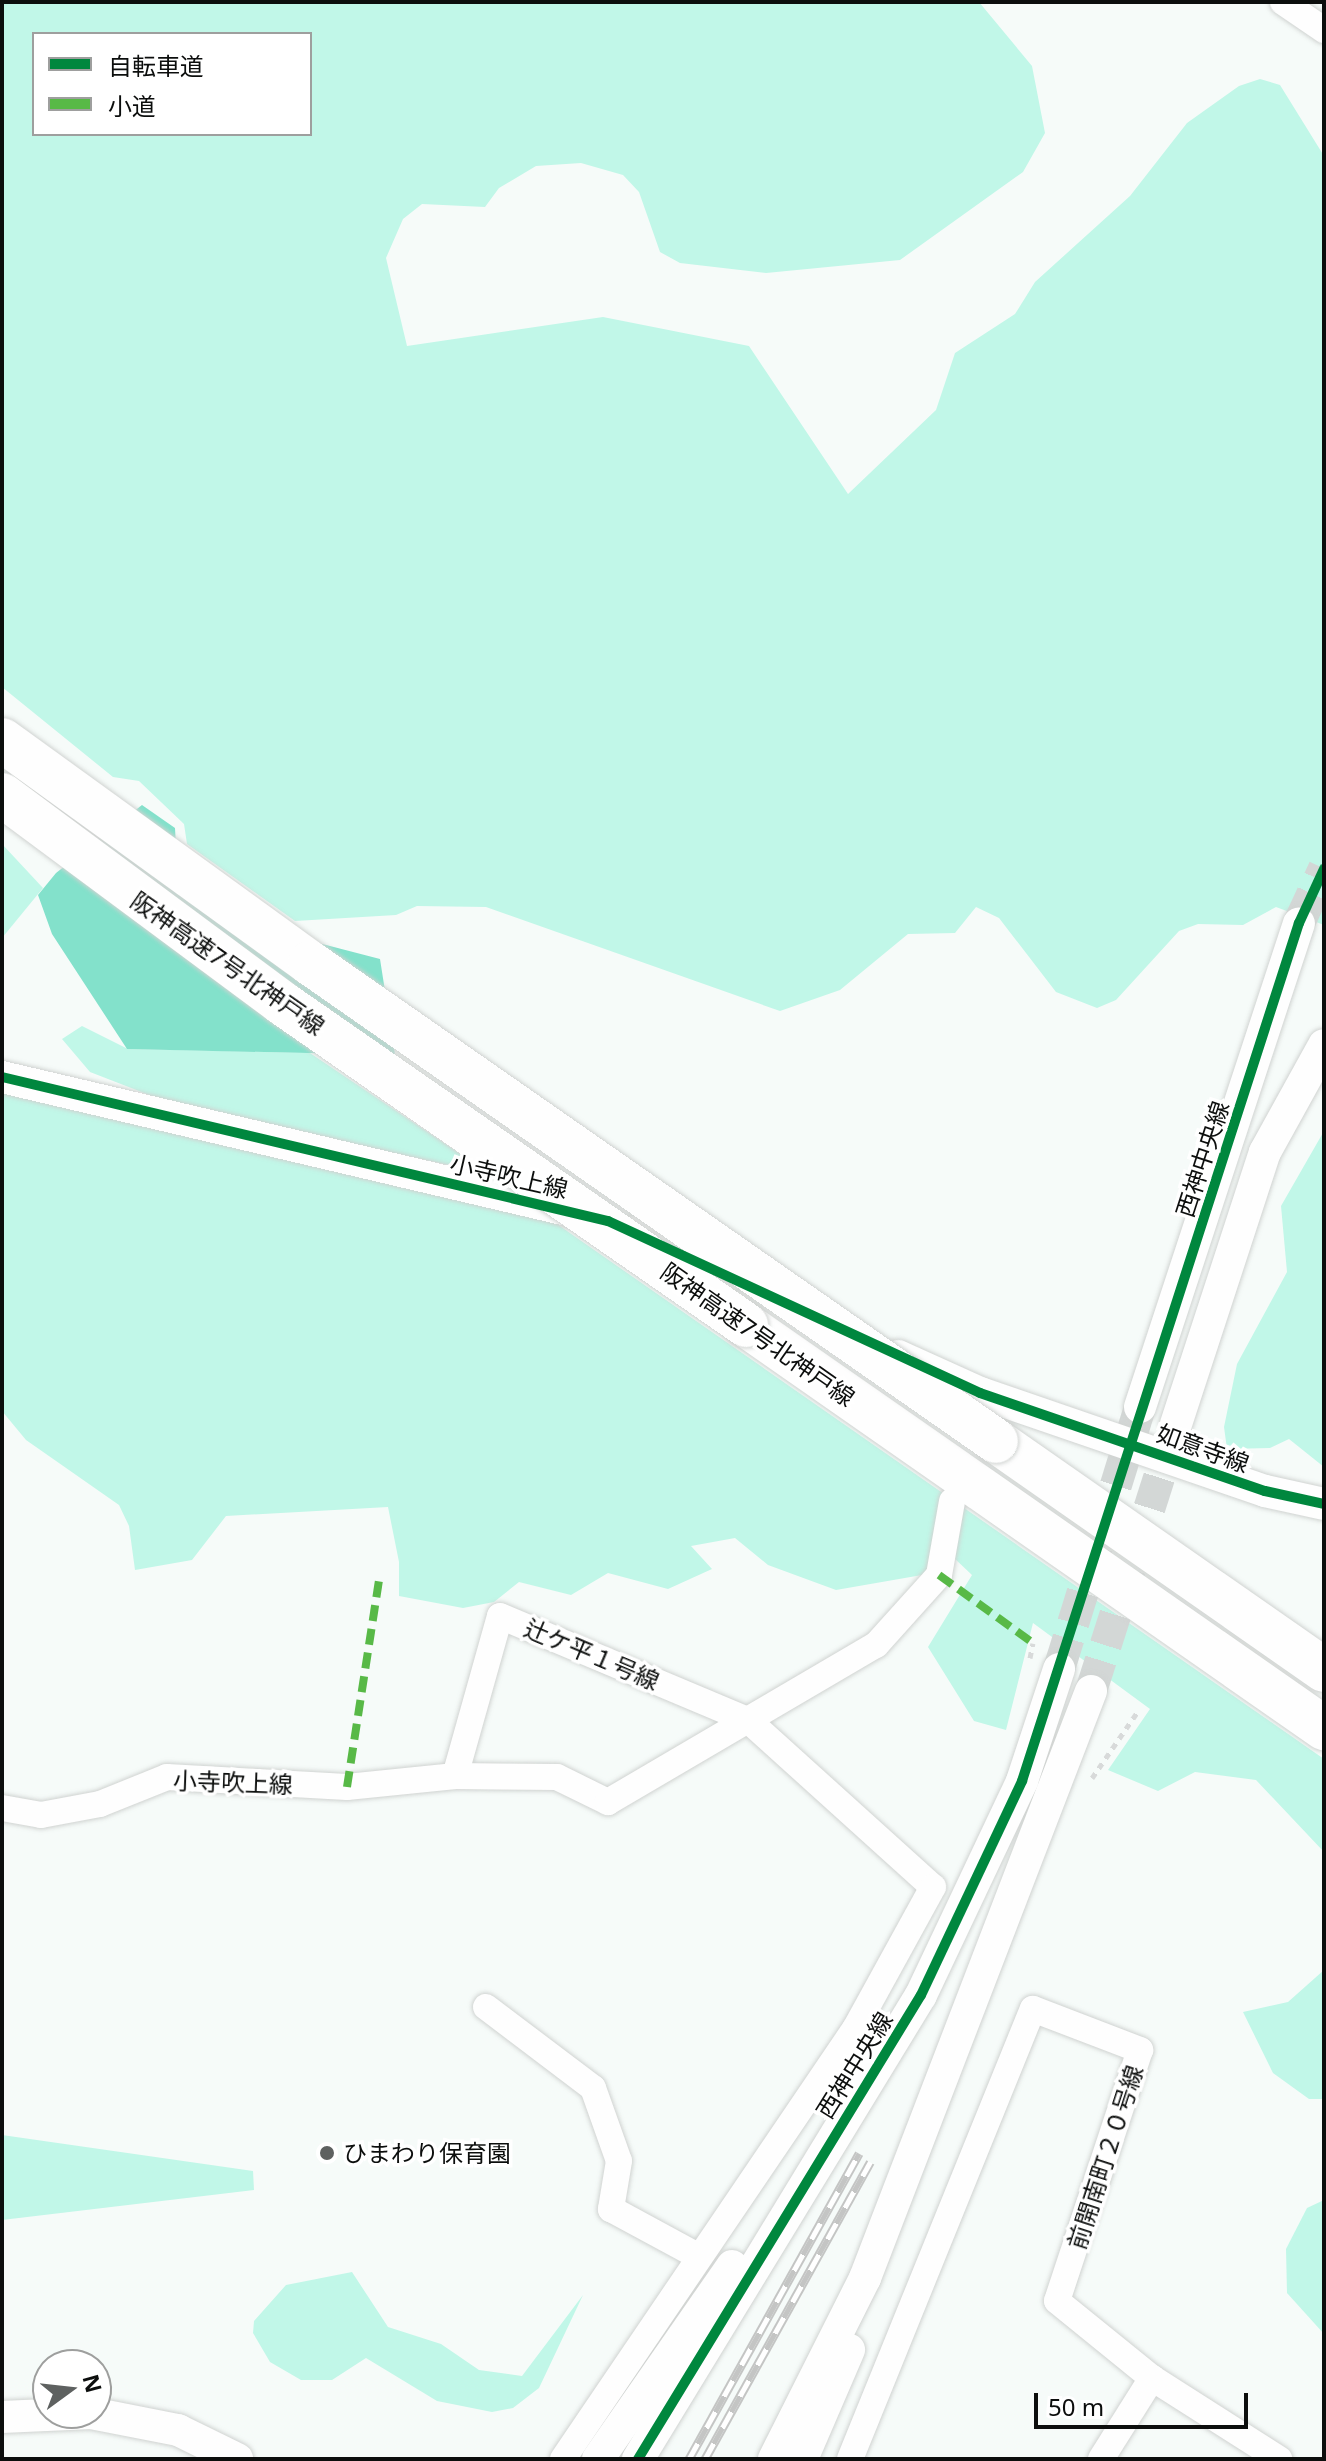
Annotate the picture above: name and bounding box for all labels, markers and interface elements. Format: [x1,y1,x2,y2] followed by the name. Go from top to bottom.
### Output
[32,32,312,136] legend
[108,49,204,82] text: 自転車道
[108,89,156,122] text: 小道
[126,885,330,1041] street label: 阪神高速7号北神戸線
[1170,1097,1234,1221] street label: 西神中央線
[447,1148,571,1204] street label: 小寺吹上線
[656,1256,860,1412] street label: 阪神高速7号北神戸線
[1153,1418,1253,1478] street label: 如意寺線
[520,1613,664,1695] street label: 辻ケ平１号線
[173,1766,293,1798] street label: 小寺吹上線
[810,2006,898,2124] street label: 西神中央線
[1062,2061,1148,2253] street label: 前開南町２０号線
[343,2139,511,2167] place label: ひまわり保育園
[318,2144,336,2162] marker: ひまわり保育園
[32,2349,112,2429] north arrow
[76,2371,110,2396] text: N
[1038,2377,1252,2427] scale bar
[1048,2390,1104,2423] text: 50 m

